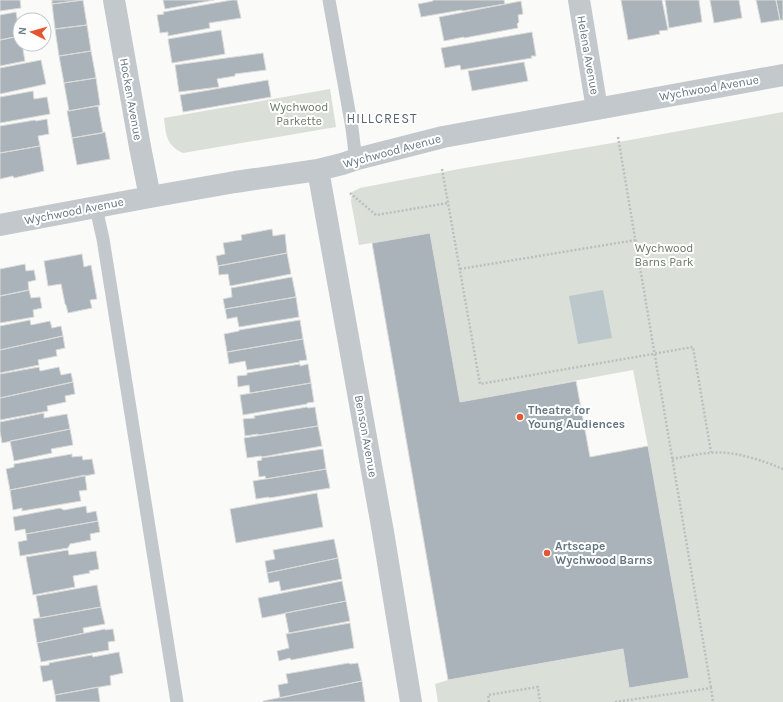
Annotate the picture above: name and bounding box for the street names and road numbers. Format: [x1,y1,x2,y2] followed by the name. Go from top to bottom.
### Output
[574,14,602,96] street label: Helena Avenue
[117,57,145,141] street label: Hocken Avenue
[658,72,760,104] street label: Wychwood Avenue
[341,131,443,171] street label: Wychwood Avenue
[23,194,125,228] street label: Wychwood Avenue
[352,394,380,478] street label: Benson Avenue

